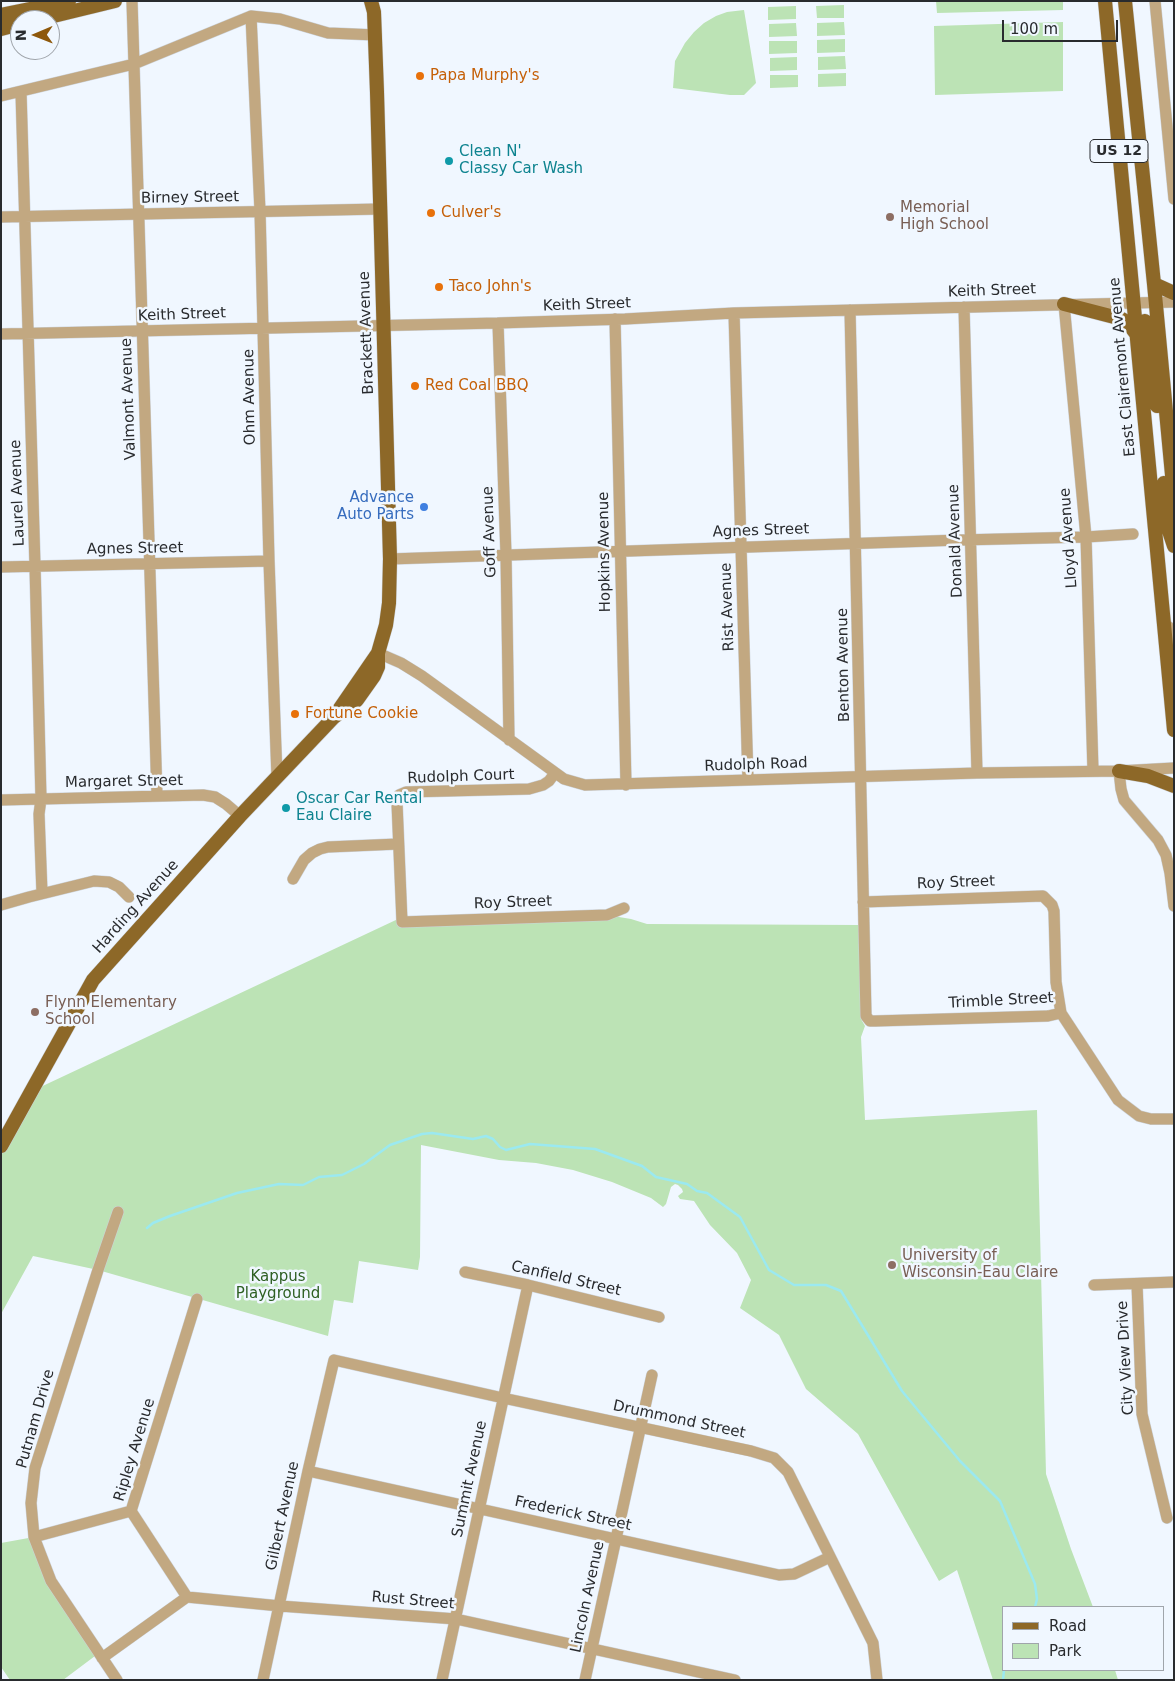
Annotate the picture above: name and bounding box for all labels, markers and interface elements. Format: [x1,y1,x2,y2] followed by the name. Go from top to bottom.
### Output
[10,10,60,60] north arrow
[1005,10,1121,42] scale bar
[1010,20,1058,38] text: 100 m
[13,29,29,41] text: N
[430,67,540,85] place label: Papa Murphy's
[414,70,426,82] marker: Papa Murphy's
[1090,140,1148,162] road number: US 12
[459,143,583,178] place label: Clean N' Classy Car Wash
[443,155,455,167] marker: Clean N' Classy Car Wash
[141,188,239,208] street label: Birney Street
[900,199,989,234] place label: Memorial High School
[441,204,501,222] place label: Culver's
[425,207,437,219] marker: Culver's
[884,211,896,223] marker: Memorial High School
[356,271,378,395] street label: Brackett Avenue
[1106,277,1140,457] street label: East Clairemont Avenue
[449,278,532,296] place label: Taco John's
[948,280,1036,302] street label: Keith Street
[433,281,445,293] marker: Taco John's
[543,294,631,316] street label: Keith Street
[138,304,226,326] street label: Keith Street
[118,338,140,460] street label: Valmont Avenue
[240,349,260,445] street label: Ohm Avenue
[425,377,528,395] place label: Red Coal BBQ
[409,380,421,392] marker: Red Coal BBQ
[7,439,29,547] street label: Laurel Avenue
[945,484,967,598] street label: Donald Avenue
[479,486,501,578] street label: Goff Avenue
[1057,487,1081,589] street label: Lloyd Avenue
[337,489,414,524] place label: Advance Auto Parts
[595,492,615,612] street label: Hopkins Avenue
[418,501,430,513] marker: Advance Auto Parts
[712,520,810,542] street label: Agnes Street
[87,539,183,559] street label: Agnes Street
[717,562,739,652] street label: Rist Avenue
[834,608,854,722] street label: Benton Avenue
[305,705,418,723] place label: Fortune Cookie
[289,708,301,720] marker: Fortune Cookie
[704,754,808,776] street label: Rudolph Road
[407,766,515,788] street label: Rudolph Court
[65,772,183,792] street label: Margaret Street
[296,790,422,825] place label: Oscar Car Rental Eau Claire
[280,802,292,814] marker: Oscar Car Rental Eau Claire
[89,857,183,957] street label: Harding Avenue
[917,873,995,893] street label: Roy Street
[474,893,552,913] street label: Roy Street
[948,989,1054,1013] street label: Trimble Street
[45,994,177,1029] place label: Flynn Elementary School
[29,1006,41,1018] marker: Flynn Elementary School
[902,1247,1058,1282] place label: University of Wisconsin-Eau Claire
[509,1258,623,1300] street label: Canfield Street
[886,1259,898,1271] marker: University of Wisconsin-Eau Claire
[236,1268,320,1303] park label: Kappus Playground
[1114,1300,1138,1416] street label: City View Drive
[13,1367,59,1471] street label: Putnam Drive
[111,1396,159,1504] street label: Ripley Avenue
[611,1397,747,1443] street label: Drummond Street
[449,1419,491,1539] street label: Summit Avenue
[263,1460,303,1572] street label: Gilbert Avenue
[513,1493,633,1535] street label: Frederick Street
[567,1540,609,1654] street label: Lincoln Avenue
[371,1588,455,1614] street label: Rust Street
[1002,1606,1165,1671] legend
[1049,1617,1087,1635] text: Road
[1049,1642,1081,1660] text: Park

